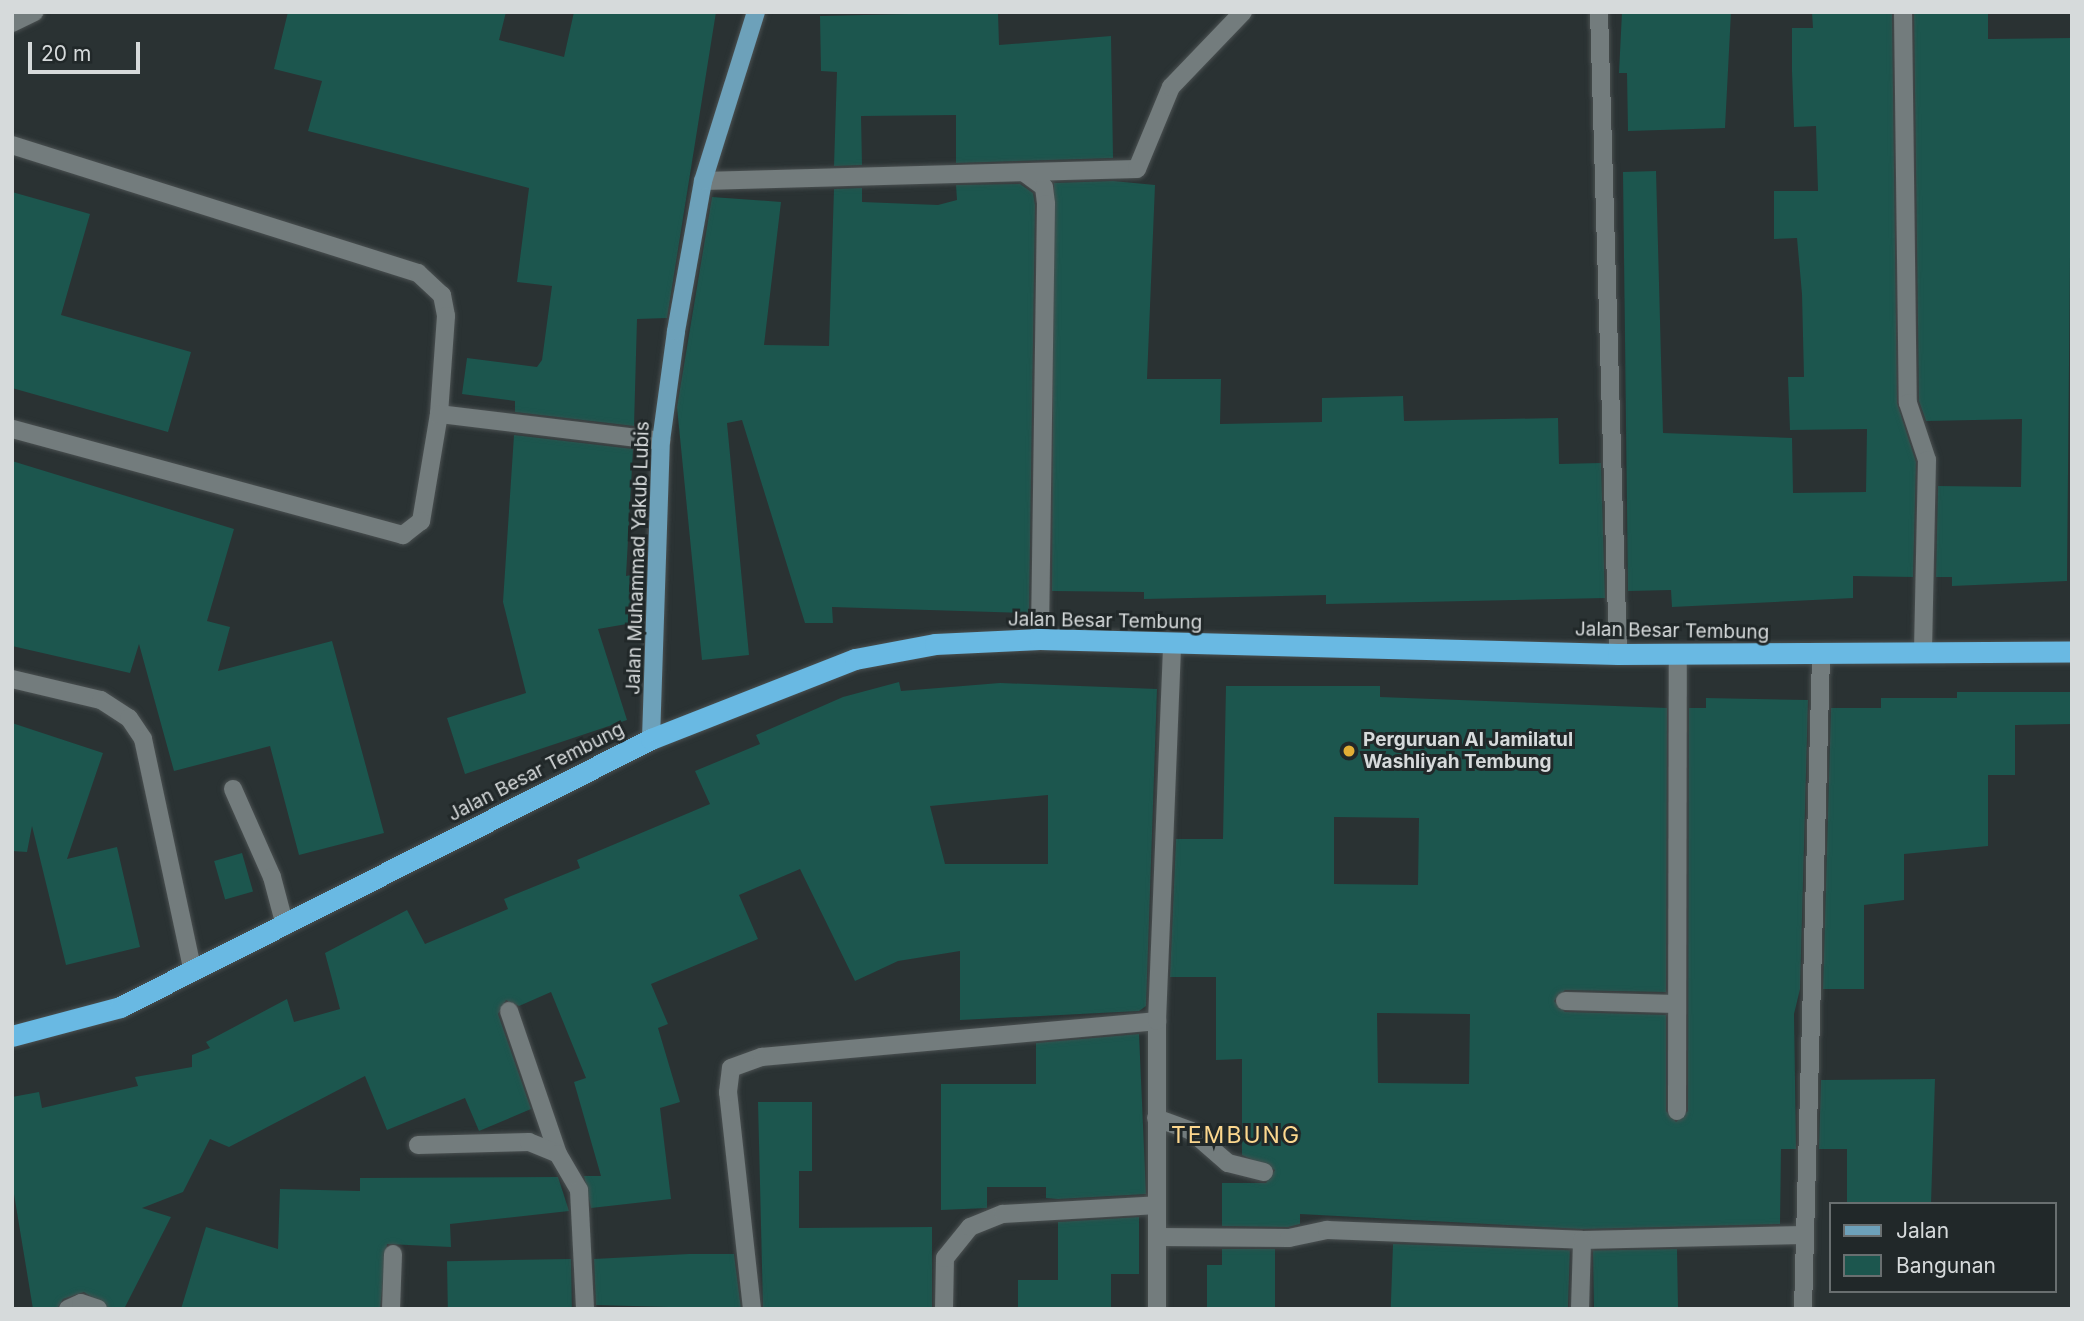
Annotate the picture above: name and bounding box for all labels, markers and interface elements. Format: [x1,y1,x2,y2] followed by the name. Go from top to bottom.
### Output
[32,28,144,72] scale bar
[41,41,91,66] text: 20 m
[622,421,654,695] street label: Jalan Muhammad Yakub Lubis
[1008,608,1202,634] street label: Jalan Besar Tembung
[1575,618,1769,644] street label: Jalan Besar Tembung
[444,718,628,826] street label: Jalan Besar Tembung
[1363,729,1573,773] place label: Perguruan Al Jamilatul Washliyah Tembung
[1341,743,1357,759] marker: Perguruan Al Jamilatul Washliyah Tembung
[1172,1121,1300,1149] district label: TEMBUNG
[1828,1202,2056,1293] legend
[1896,1218,1949,1243] text: Jalan
[1896,1253,1996,1278] text: Bangunan

